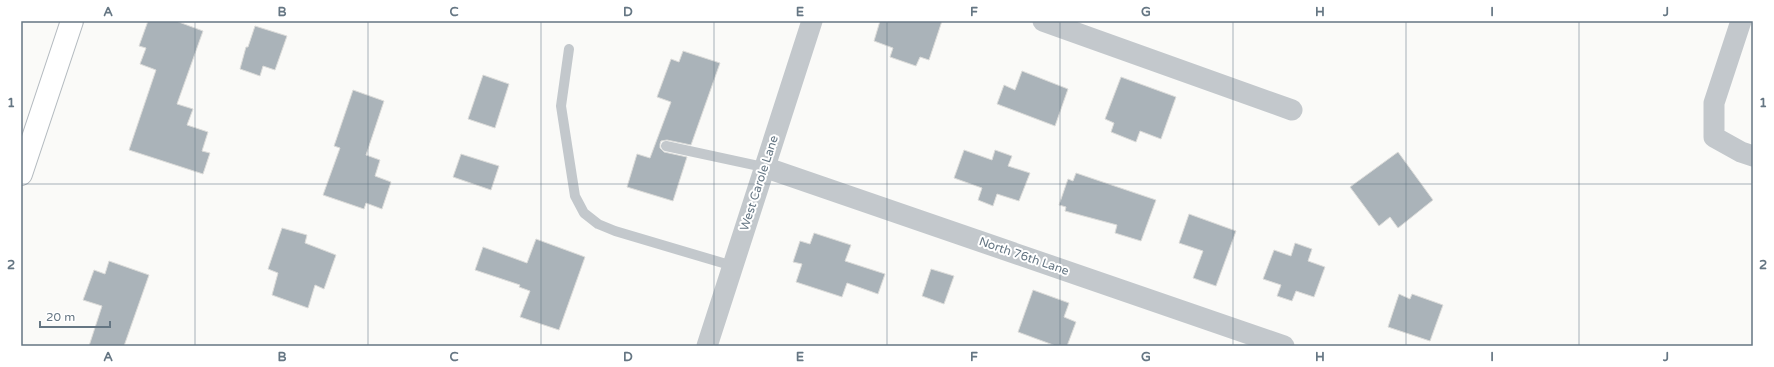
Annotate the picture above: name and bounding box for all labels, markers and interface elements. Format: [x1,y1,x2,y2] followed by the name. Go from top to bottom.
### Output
[103,4,113,20] text: A
[277,4,287,20] text: B
[449,4,459,20] text: C
[623,4,633,20] text: D
[796,4,804,20] text: E
[970,4,978,20] text: F
[1141,4,1151,20] text: G
[1315,4,1325,20] text: H
[1490,4,1494,20] text: I
[1662,4,1669,20] text: J
[7,95,15,111] text: 1
[1759,95,1767,111] text: 1
[737,133,781,232] street label: West Carole Lane
[977,234,1071,278] street label: North 76th Lane
[7,257,15,273] text: 2
[1759,257,1767,273] text: 2
[40,303,110,329] scale bar
[46,310,75,324] text: 20 m
[103,349,113,365] text: A
[277,349,287,365] text: B
[449,349,459,365] text: C
[623,349,633,365] text: D
[796,349,804,365] text: E
[970,349,978,365] text: F
[1141,349,1151,365] text: G
[1315,349,1325,365] text: H
[1490,349,1494,365] text: I
[1662,349,1669,365] text: J

